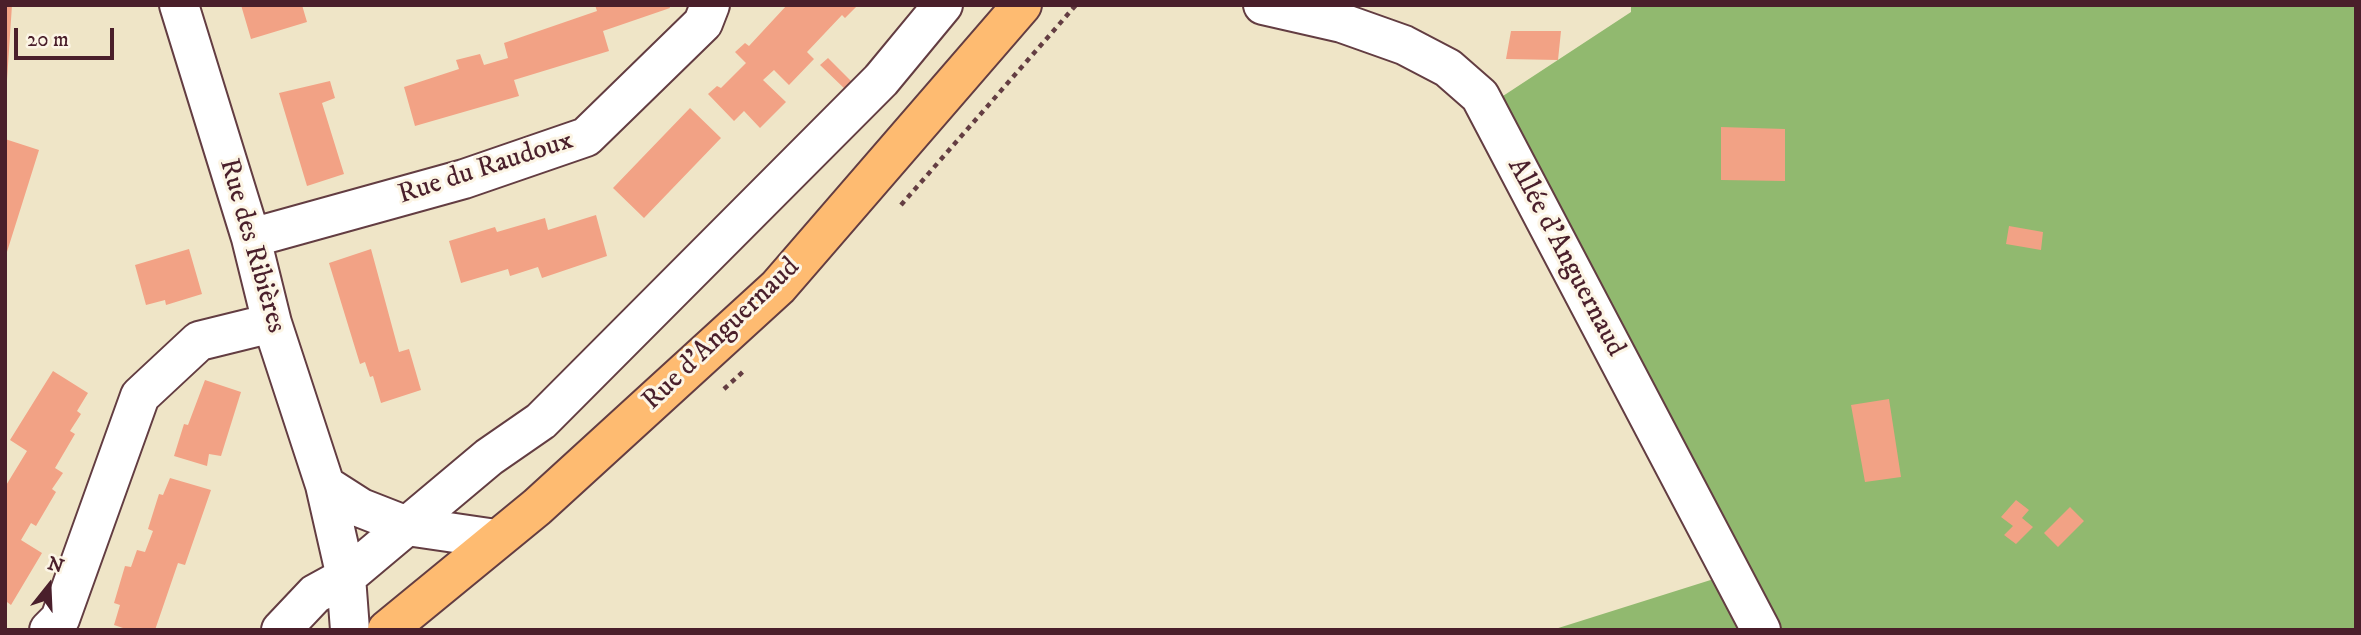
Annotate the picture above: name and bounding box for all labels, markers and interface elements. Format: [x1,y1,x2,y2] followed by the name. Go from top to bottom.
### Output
[18,14,117,58] scale bar
[27,27,69,53] text: 20 m
[394,125,578,213] street label: Rue du Raudoux
[1499,153,1631,363] street label: Allée d'Anguernaud
[210,155,292,337] street label: Rue des Ribières
[636,252,808,418] street label: Rue d'Anguernaud
[14,551,84,621] north arrow
[45,552,67,579] text: N

